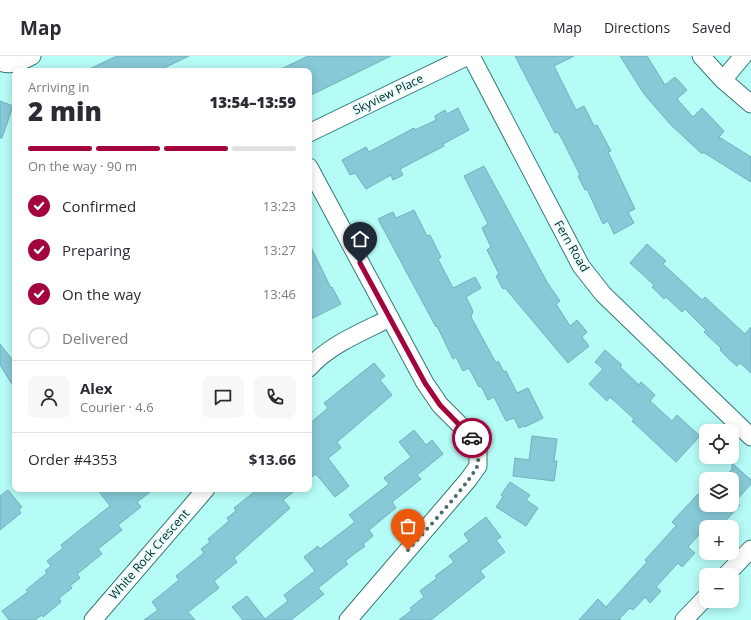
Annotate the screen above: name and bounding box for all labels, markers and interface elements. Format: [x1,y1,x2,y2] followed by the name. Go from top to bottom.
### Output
[20,15,61,41] text: Map
[553,18,582,37] text: Map
[604,18,670,37] text: Directions
[692,18,731,37] text: Saved
[350,69,426,118] street label: Skyview Place
[28,78,90,96] text: Arriving in
[210,92,296,112] text: 13:54–13:59
[28,93,102,129] text: 2 min
[28,157,137,175] text: On the way · 90 m
[28,195,50,217] icon: check
[62,196,136,216] text: Confirmed
[263,197,296,215] text: 13:23
[550,217,594,275] street label: Fern Road
[343,222,377,263] pin
[349,228,371,250] icon: home
[28,239,50,261] icon: check
[62,240,130,260] text: Preparing
[263,241,296,259] text: 13:27
[28,283,50,305] icon: check
[62,284,141,304] text: On the way
[263,285,296,303] text: 13:46
[62,328,129,348] text: Delivered
[28,376,70,418] button: person
[202,376,244,418] button: chat
[254,376,296,418] button: phone
[80,378,112,398] text: Alex
[80,398,154,416] text: Courier · 4.6
[452,418,492,458] courier
[699,424,739,608] map controls
[699,424,739,464] button: locate
[461,427,483,449] icon: car
[28,449,117,469] text: Order #4353
[249,449,296,469] text: $13.66
[699,472,739,512] button: layers
[105,505,193,603] street label: White Rock Crescent
[391,509,425,550] pin
[397,515,419,537] icon: bag
[699,520,739,560] button: +
[699,568,739,608] button: −

